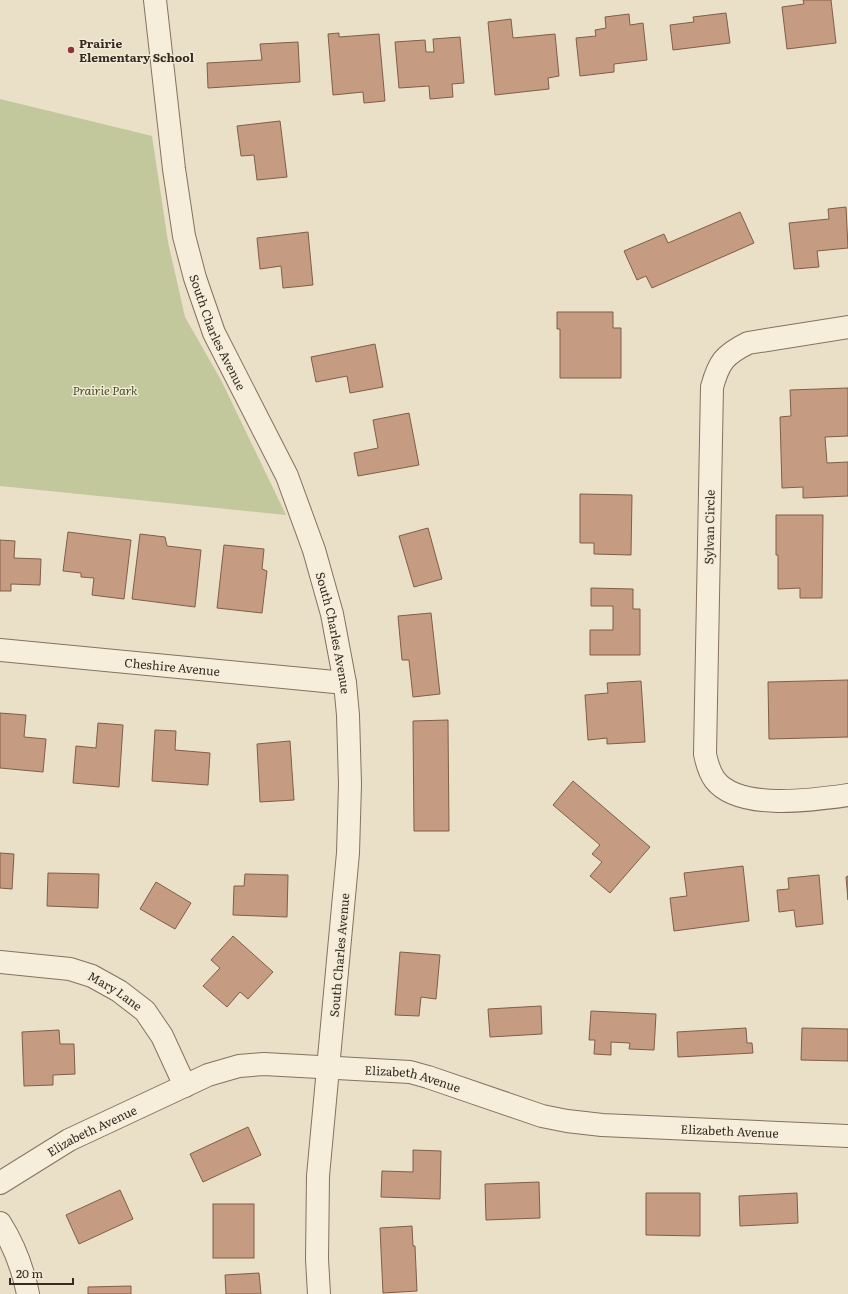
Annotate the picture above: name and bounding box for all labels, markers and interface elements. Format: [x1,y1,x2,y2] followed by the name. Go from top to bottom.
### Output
[79,34,195,66] place label: Prairie Elementary School
[66,45,76,55] marker: Prairie Elementary School
[185,272,251,393] street label: South Charles Avenue
[72,381,138,399] park label: Prairie Park
[699,489,719,565] street label: Sylvan Circle
[312,570,355,695] street label: South Charles Avenue
[124,653,221,680] street label: Cheshire Avenue
[325,892,353,1018] street label: South Charles Avenue
[85,967,146,1015] street label: Mary Lane
[364,1061,463,1097] street label: Elizabeth Avenue
[43,1101,140,1161] street label: Elizabeth Avenue
[680,1120,779,1142] street label: Elizabeth Avenue
[10,1260,73,1286] scale bar
[16,1264,43,1282] text: 20 m

